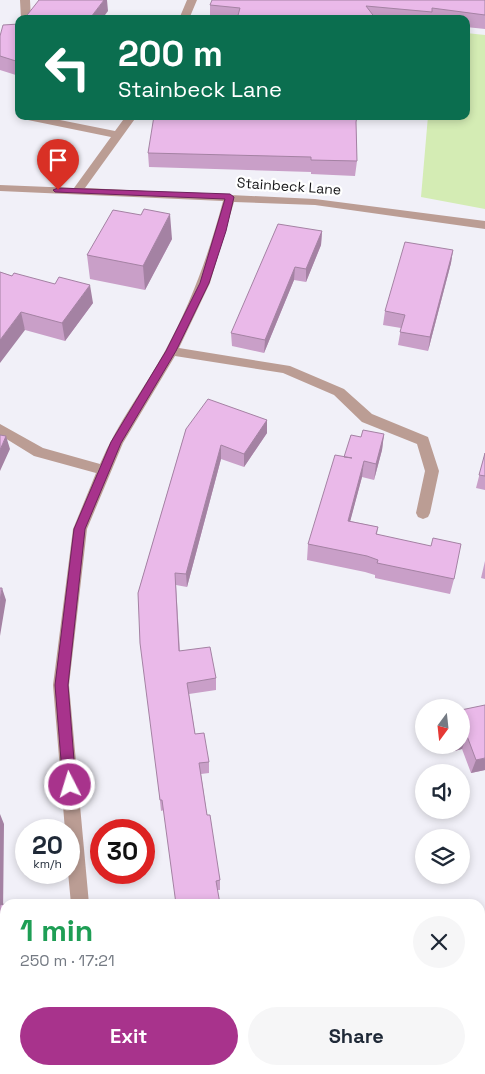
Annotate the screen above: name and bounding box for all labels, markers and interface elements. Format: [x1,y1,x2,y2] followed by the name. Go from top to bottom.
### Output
[118,32,223,76] text: 200 m
[35,35,100,100] icon: left
[118,75,282,103] text: Stainbeck Lane
[37,139,79,190] pin
[44,146,72,174] icon: arrive
[236,173,342,199] street label: Stainbeck Lane
[415,699,470,754] north arrow
[415,699,470,884] map controls
[43,758,95,810] position arrow
[415,764,470,819] button: sound
[90,819,155,884] speed limit sign: 30
[32,829,63,861] text: 20
[415,829,470,884] button: layers
[33,856,62,872] text: km/h
[20,911,93,950] text: 1 min
[413,916,465,968] button: close
[20,950,115,971] text: 250 m · 17:21
[20,1007,238,1065] button: Exit
[248,1007,465,1065] button: Share

